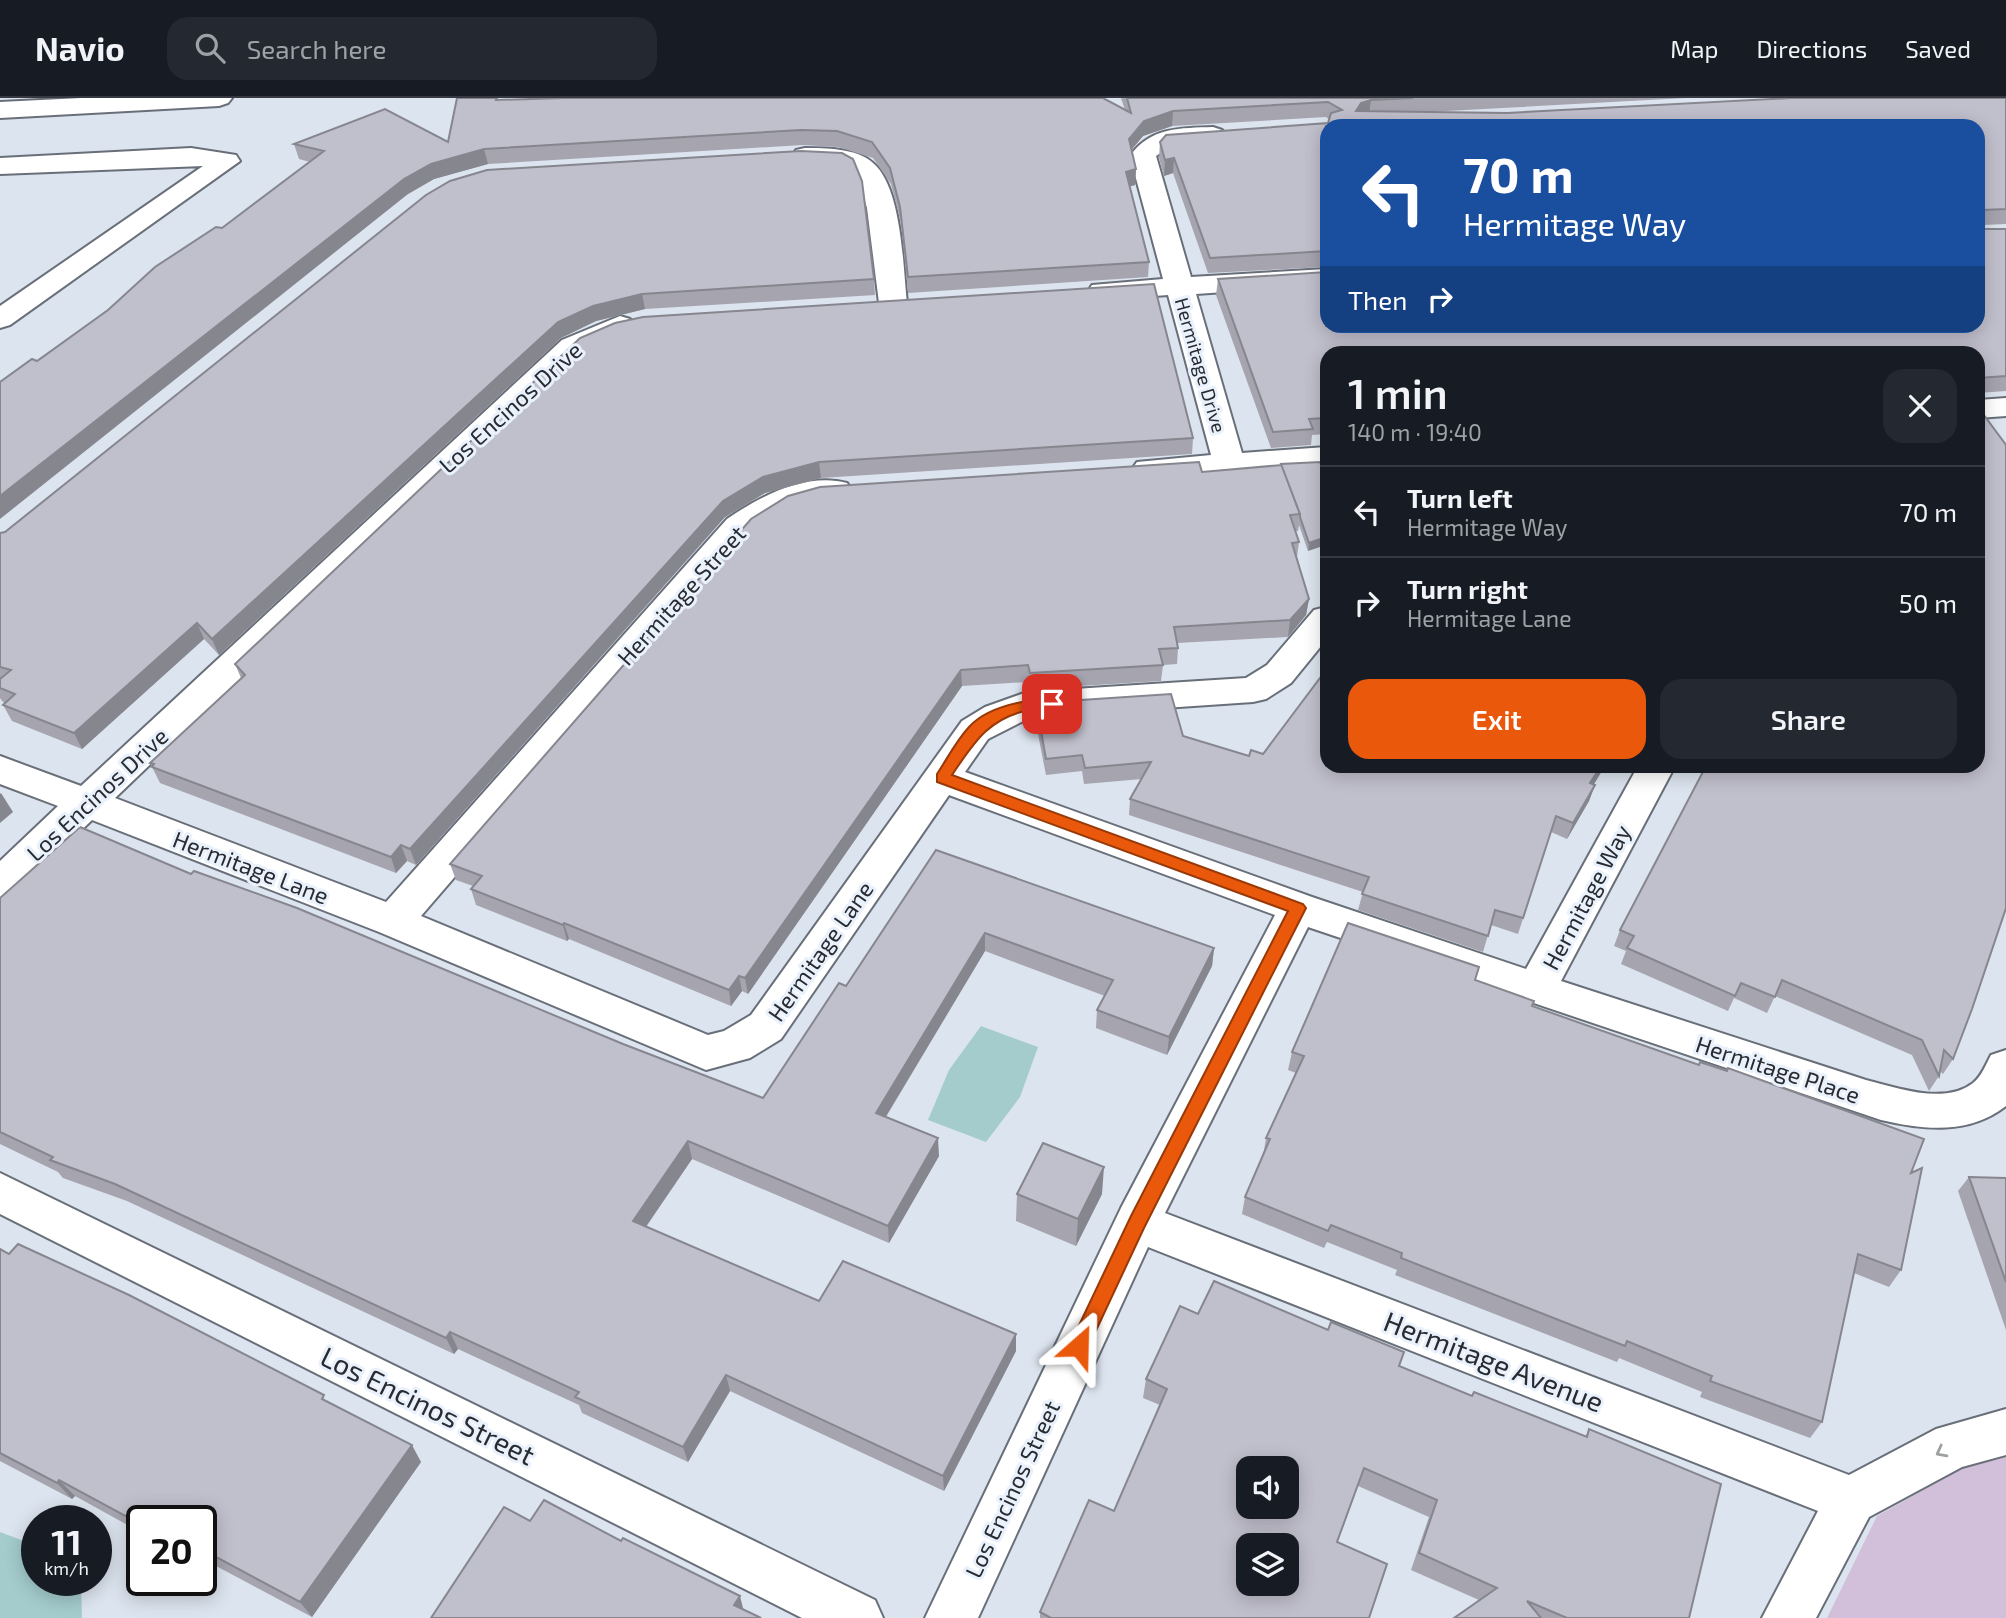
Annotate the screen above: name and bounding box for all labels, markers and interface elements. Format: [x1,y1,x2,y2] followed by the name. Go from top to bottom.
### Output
[167,17,657,80] search box
[35,28,125,68] text: Navio
[191,29,229,67] icon: search
[247,33,386,64] text: Search here
[1670,34,1718,63] text: Map
[1756,34,1867,63] text: Directions
[1905,34,1971,63] text: Saved
[1463,144,1574,203] text: 70 m
[1348,147,1439,238] icon: left
[1463,204,1686,242] text: Hermitage Way
[1421,280,1459,318] icon: right
[1348,284,1407,315] text: Then
[1171,295,1231,435] street label: Hermitage Drive
[433,335,587,479] street label: Los Encinos Drive
[1348,367,1448,417] text: 1 min
[1883,369,1957,443] button: close
[1348,418,1482,446] text: 140 m · 19:40
[1407,482,1513,513] text: Turn left
[1348,493,1386,531] icon: left
[1899,496,1957,527] text: 70 m
[1407,513,1567,541] text: Hermitage Way
[611,519,751,671] street label: Hermitage Street
[1407,573,1528,604] text: Turn right
[1348,584,1386,622] icon: right
[1899,587,1957,618] text: 50 m
[1407,604,1572,632] text: Hermitage Lane
[1022,674,1082,734] pin
[1348,679,1646,759] button: Exit
[1660,679,1957,759] button: Share
[1033,685,1071,723] icon: arrive
[21,721,173,867] street label: Los Encinos Drive
[1536,820,1636,974] street label: Hermitage Way
[169,824,333,910] street label: Hermitage Lane
[761,876,879,1026] street label: Hermitage Lane
[1692,1029,1864,1109] street label: Hermitage Place
[1379,1303,1609,1419] street label: Hermitage Avenue
[1042,1309,1116,1383] position arrow
[316,1338,540,1472] street label: Los Encinos Street
[959,1396,1065,1582] street label: Los Encinos Street
[1936,1444,1948,1457] one-way arrow
[1236,1456,1299,1596] map controls
[1236,1456,1299,1519] button: sound
[126,1505,217,1596] speed limit sign: 20
[51,1520,82,1562] text: 11
[1236,1533,1299,1596] button: layers
[44,1557,89,1579] text: km/h

